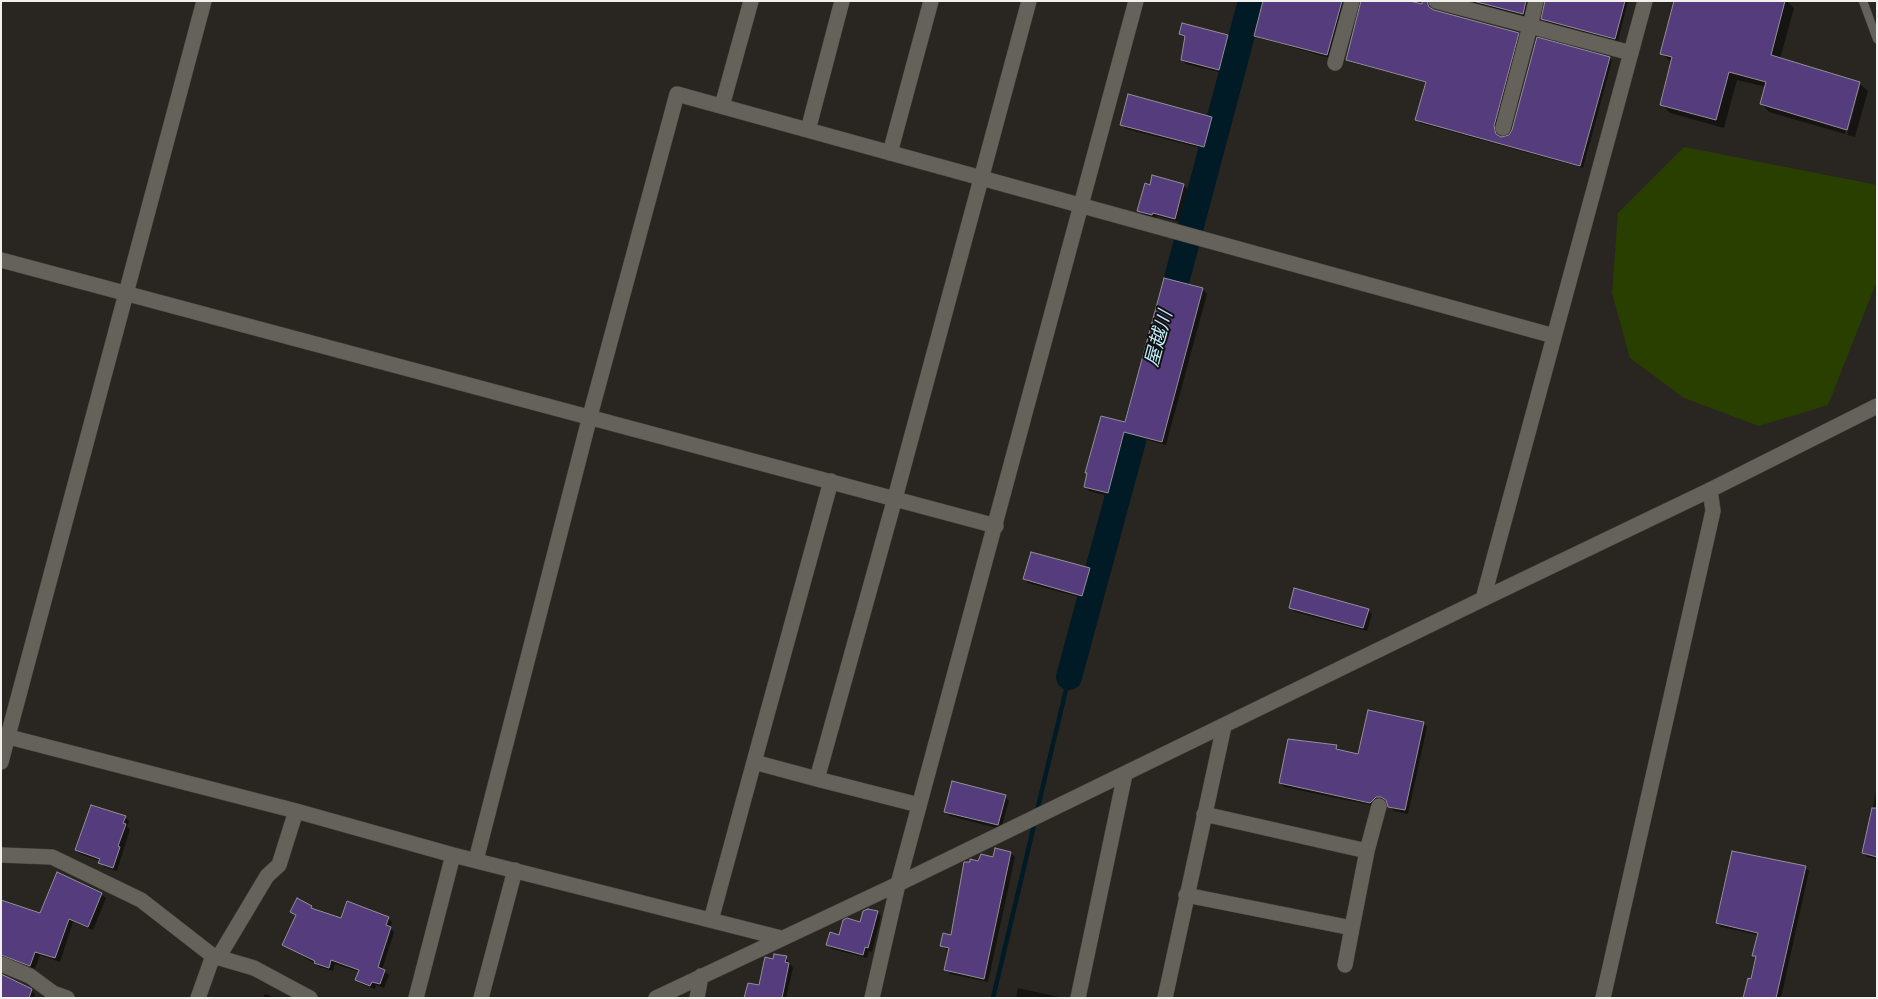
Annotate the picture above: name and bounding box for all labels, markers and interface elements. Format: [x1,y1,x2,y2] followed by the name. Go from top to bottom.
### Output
[1142,309,1178,369] water label: 屋越川

